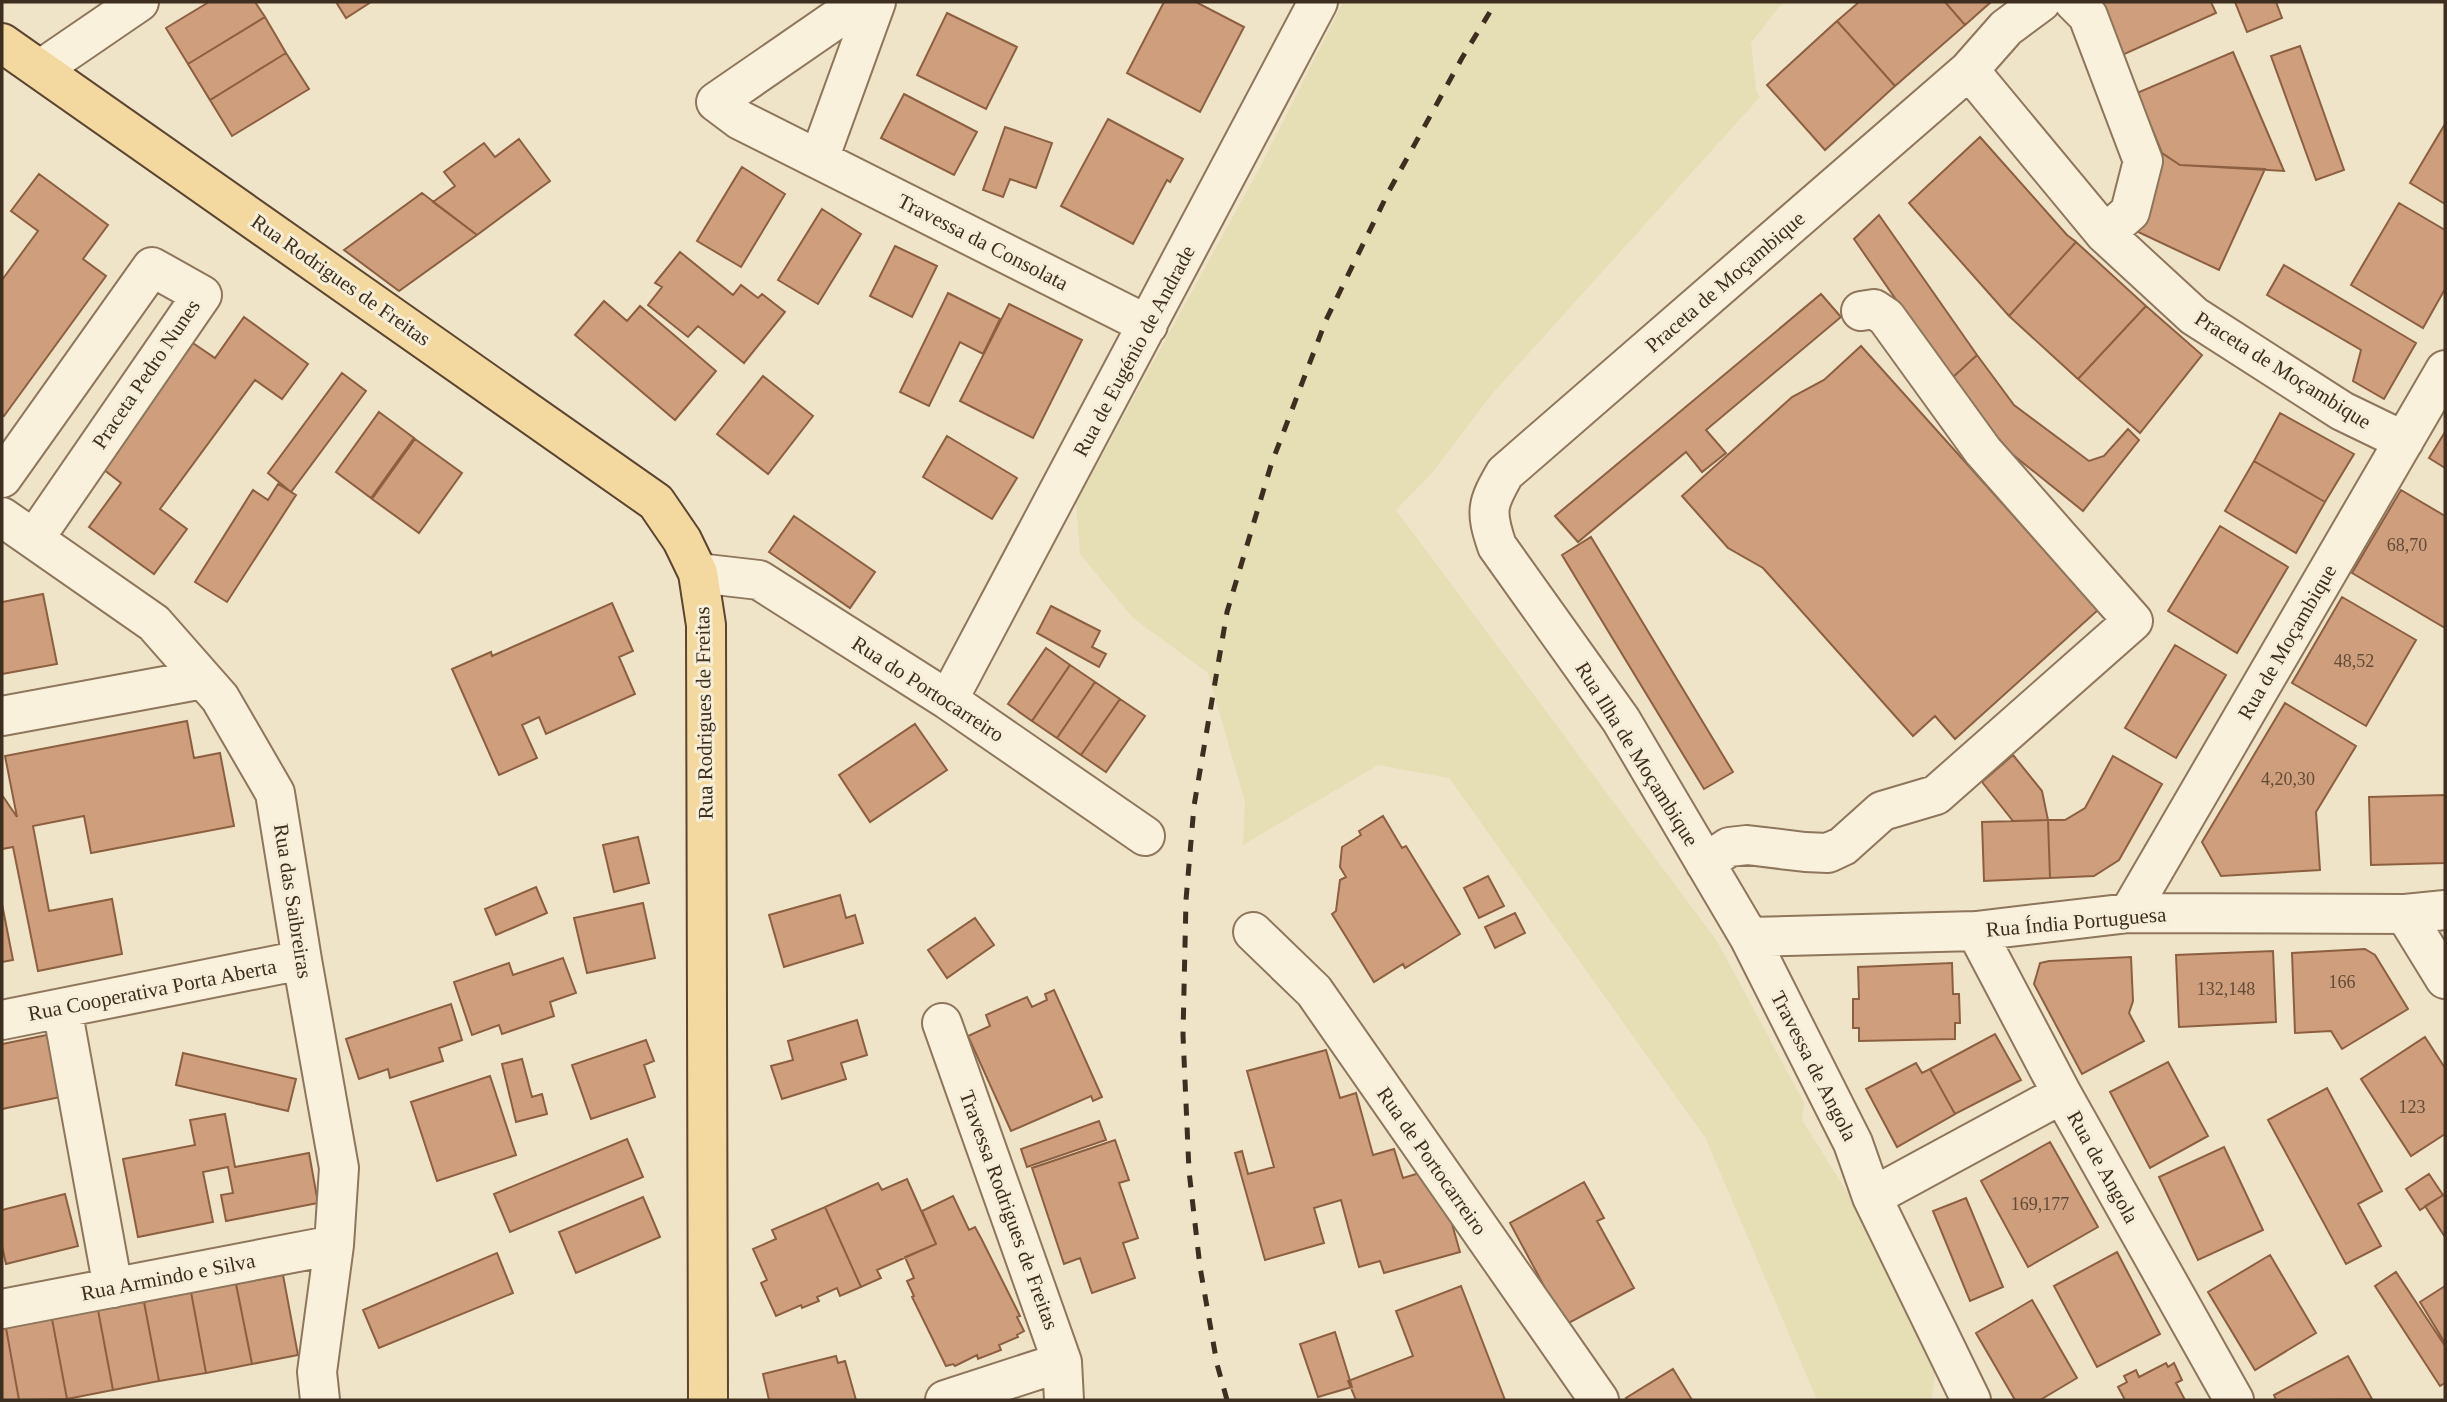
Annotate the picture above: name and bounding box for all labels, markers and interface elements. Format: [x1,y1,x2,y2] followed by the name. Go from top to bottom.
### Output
[894,189,1073,296] street label: Travessa da Consolata
[1641,206,1809,358] street label: Praceta de Moçambique
[247,209,435,351] street label: Rua Rodrigues de Freitas
[1068,241,1200,461] street label: Rua de Eugénio de Andrade
[87,295,205,453] street label: Praceta Pedro Nunes
[2191,306,2375,434] street label: Praceta de Moçambique
[2387,535,2427,555] house number: 68,70
[2233,560,2341,724] street label: Rua de Moçambique
[690,606,718,820] street label: Rua Rodrigues de Freitas
[848,631,1008,747] street label: Rua do Portocarreiro
[2334,651,2374,671] house number: 48,52
[1570,657,1704,851] street label: Rua Ilha de Moçambique
[2261,769,2315,789] house number: 4,20,30
[269,822,317,980] street label: Rua das Saibreiras
[1985,902,2168,942] street label: Rua Índia Portuguesa
[26,954,279,1026] street label: Rua Cooperativa Porta Aberta
[2329,972,2356,992] house number: 166
[2197,979,2255,999] house number: 132,148
[1766,987,1862,1146] street label: Travessa de Angola
[1372,1082,1492,1240] street label: Rua de Portocarreiro
[954,1087,1064,1333] street label: Travessa Rodrigues de Freitas
[2399,1097,2426,1117] house number: 123
[2062,1107,2144,1228] street label: Rua de Angola
[2011,1194,2069,1214] house number: 169,177
[79,1248,258,1306] street label: Rua Armindo e Silva

